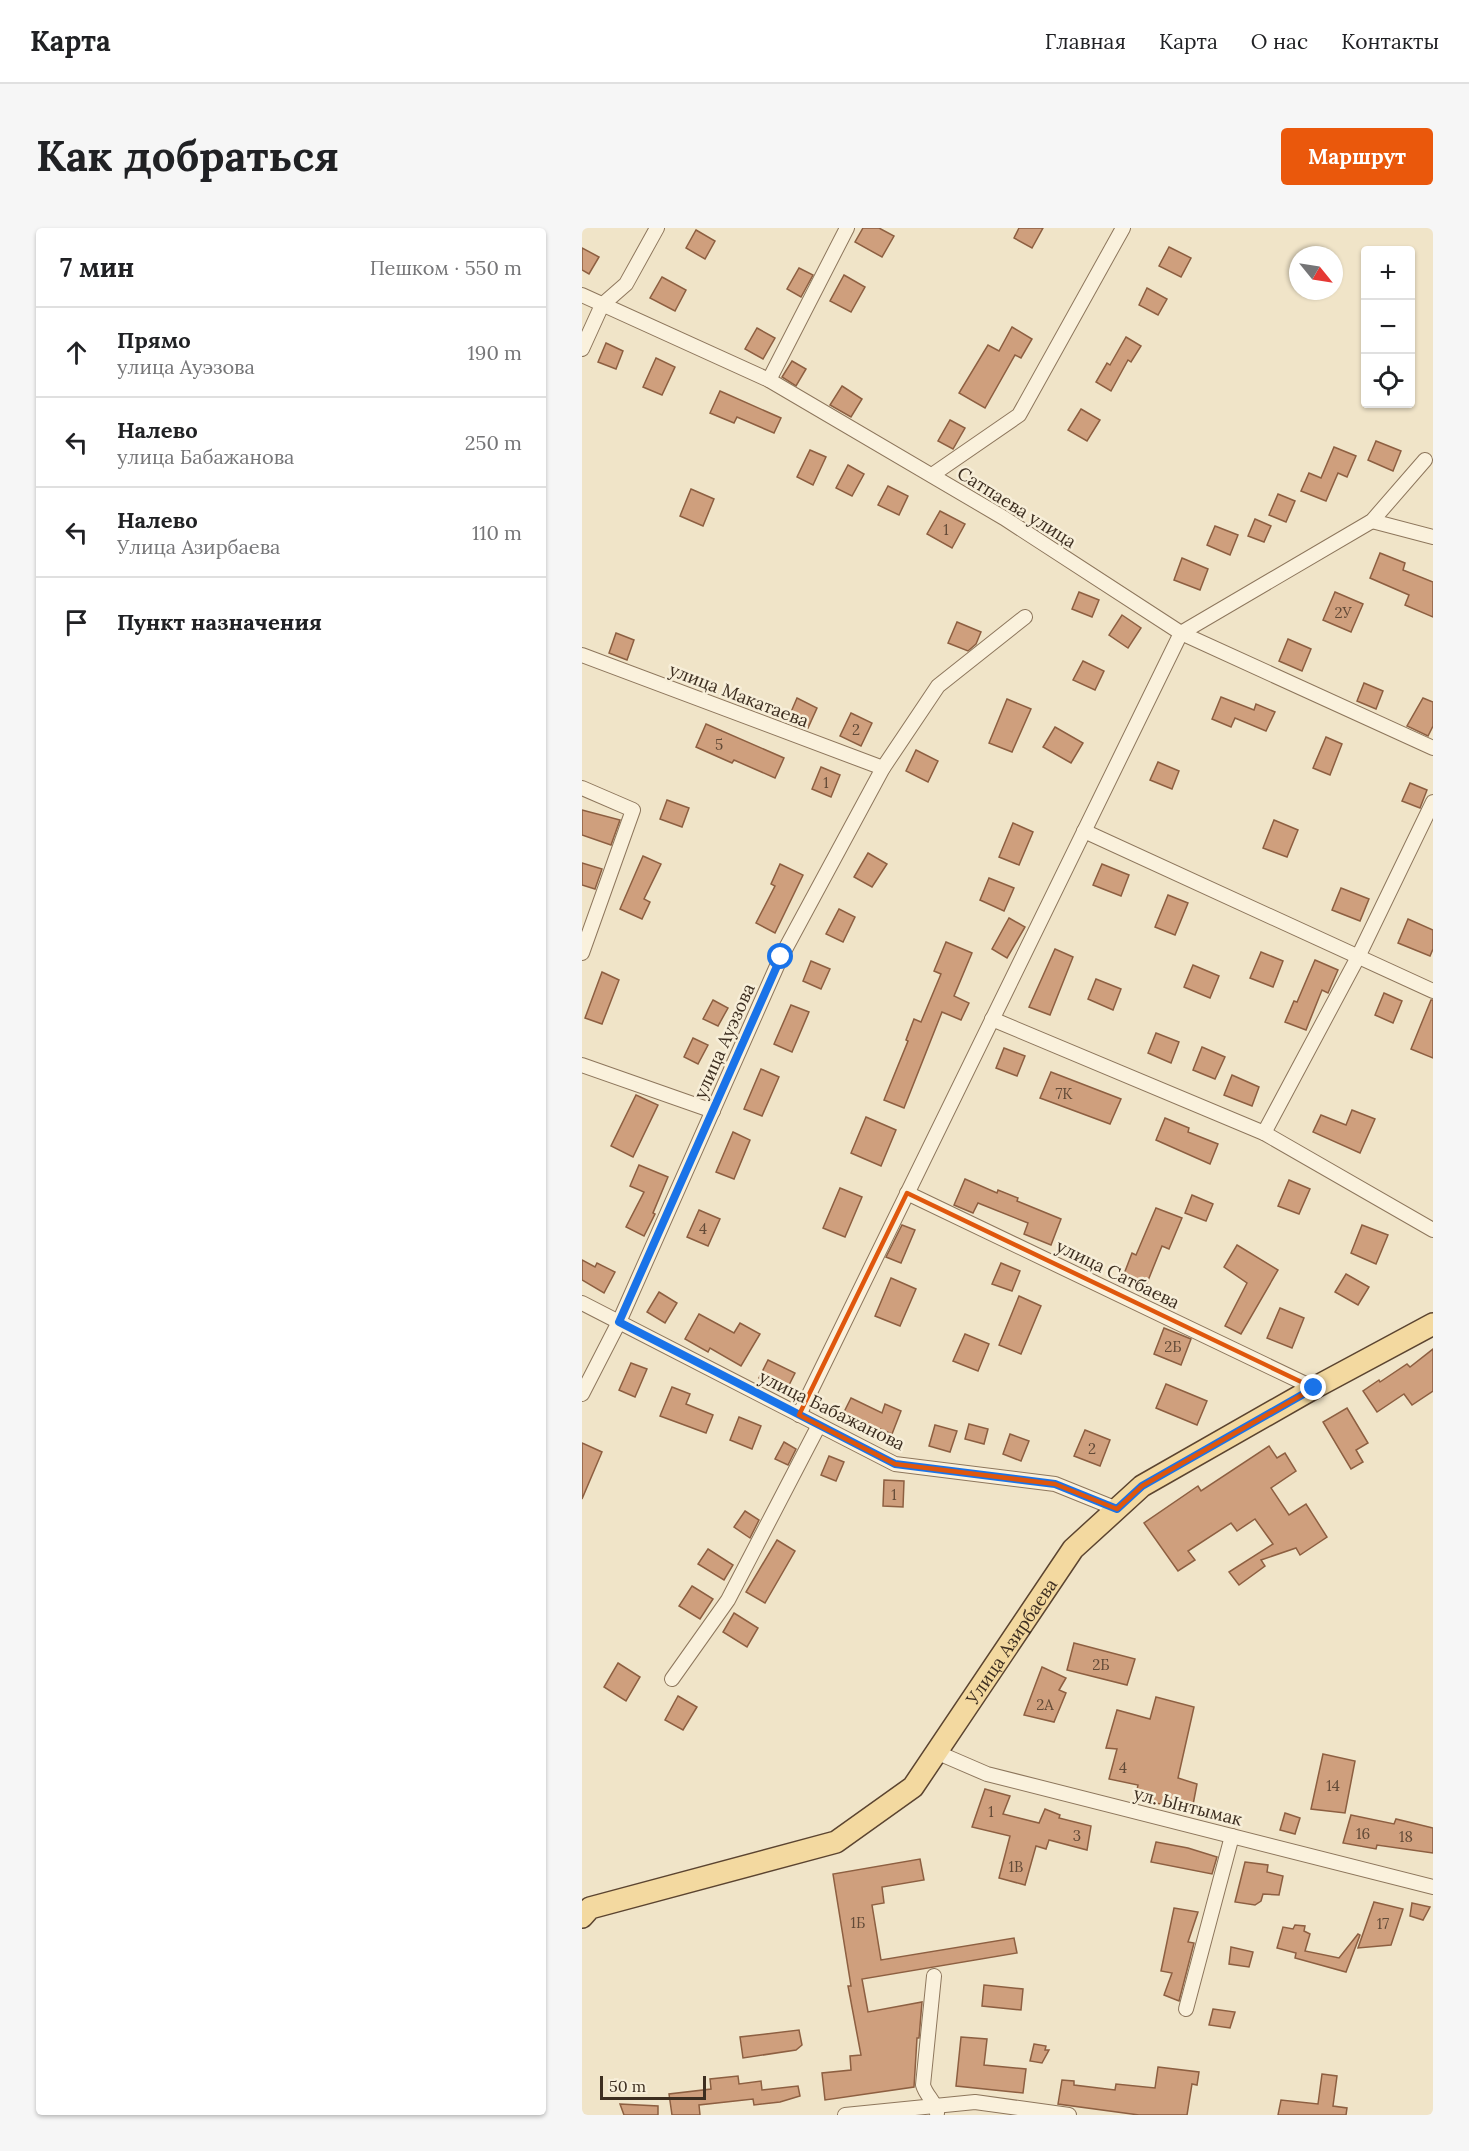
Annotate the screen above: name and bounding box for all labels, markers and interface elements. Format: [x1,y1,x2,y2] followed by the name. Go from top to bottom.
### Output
[30,23,111,59] text: Карта
[1045,28,1126,55] text: Главная
[1159,28,1218,55] text: Карта
[1251,28,1308,55] text: О нас
[1341,28,1439,55] text: Контакты
[1281,128,1433,185] button: Маршрут
[36,129,339,183] text: Как добраться
[1289,246,1343,300] north arrow
[1361,246,1415,408] map controls
[1361,246,1415,300] button: +
[60,251,134,284] text: 7 мин
[370,255,522,280] text: Пешком · 550 m
[1361,300,1415,354] button: −
[117,326,191,354] text: Прямо
[60,336,93,369] icon: ahead
[468,340,522,365] text: 190 m
[117,354,255,379] text: улица Ауэзова
[1361,354,1415,408] button: locate
[117,416,198,444] text: Налево
[60,426,93,459] icon: left
[465,430,522,455] text: 250 m
[117,444,294,469] text: улица Бабажанова
[953,461,1081,553] street label: Сатпаева улица
[117,506,198,534] text: Налево
[60,516,93,549] icon: left
[472,520,522,545] text: 110 m
[943,520,949,539] house number: 1
[117,534,280,559] text: Улица Азирбаева
[1334,603,1352,622] house number: 2У
[60,606,93,639] icon: arrive
[117,608,322,636] text: Пункт назначения
[666,658,812,732] street label: улица Макатаева
[852,720,860,739] house number: 2
[715,735,723,754] house number: 5
[823,773,829,792] house number: 1
[767,943,793,969] route start
[688,980,760,1102] street label: улица Ауэзова
[1055,1084,1073,1103] house number: 7К
[699,1219,707,1238] house number: 4
[1052,1234,1184,1314] street label: улица Сатбаева
[1164,1337,1182,1356] house number: 2Б
[755,1365,909,1455] street label: улица Бабажанова
[1300,1374,1326,1400] route end
[1088,1439,1096,1458] house number: 2
[891,1485,897,1504] house number: 1
[960,1574,1062,1710] street label: Улица Азирбаева
[1092,1655,1110,1674] house number: 2Б
[1036,1695,1054,1714] house number: 2А
[1119,1758,1127,1777] house number: 4
[1326,1776,1340,1795] house number: 14
[1131,1781,1245,1831] street label: ул. Ынтымак
[988,1802,994,1821] house number: 1
[1356,1824,1370,1843] house number: 16
[1073,1826,1081,1845] house number: 3
[1399,1827,1413,1846] house number: 18
[1009,1857,1023,1876] house number: 1В
[851,1913,865,1932] house number: 1Б
[1377,1914,1389,1933] house number: 17
[600,2073,706,2100] scale bar
[609,2076,646,2096] text: 50 m

